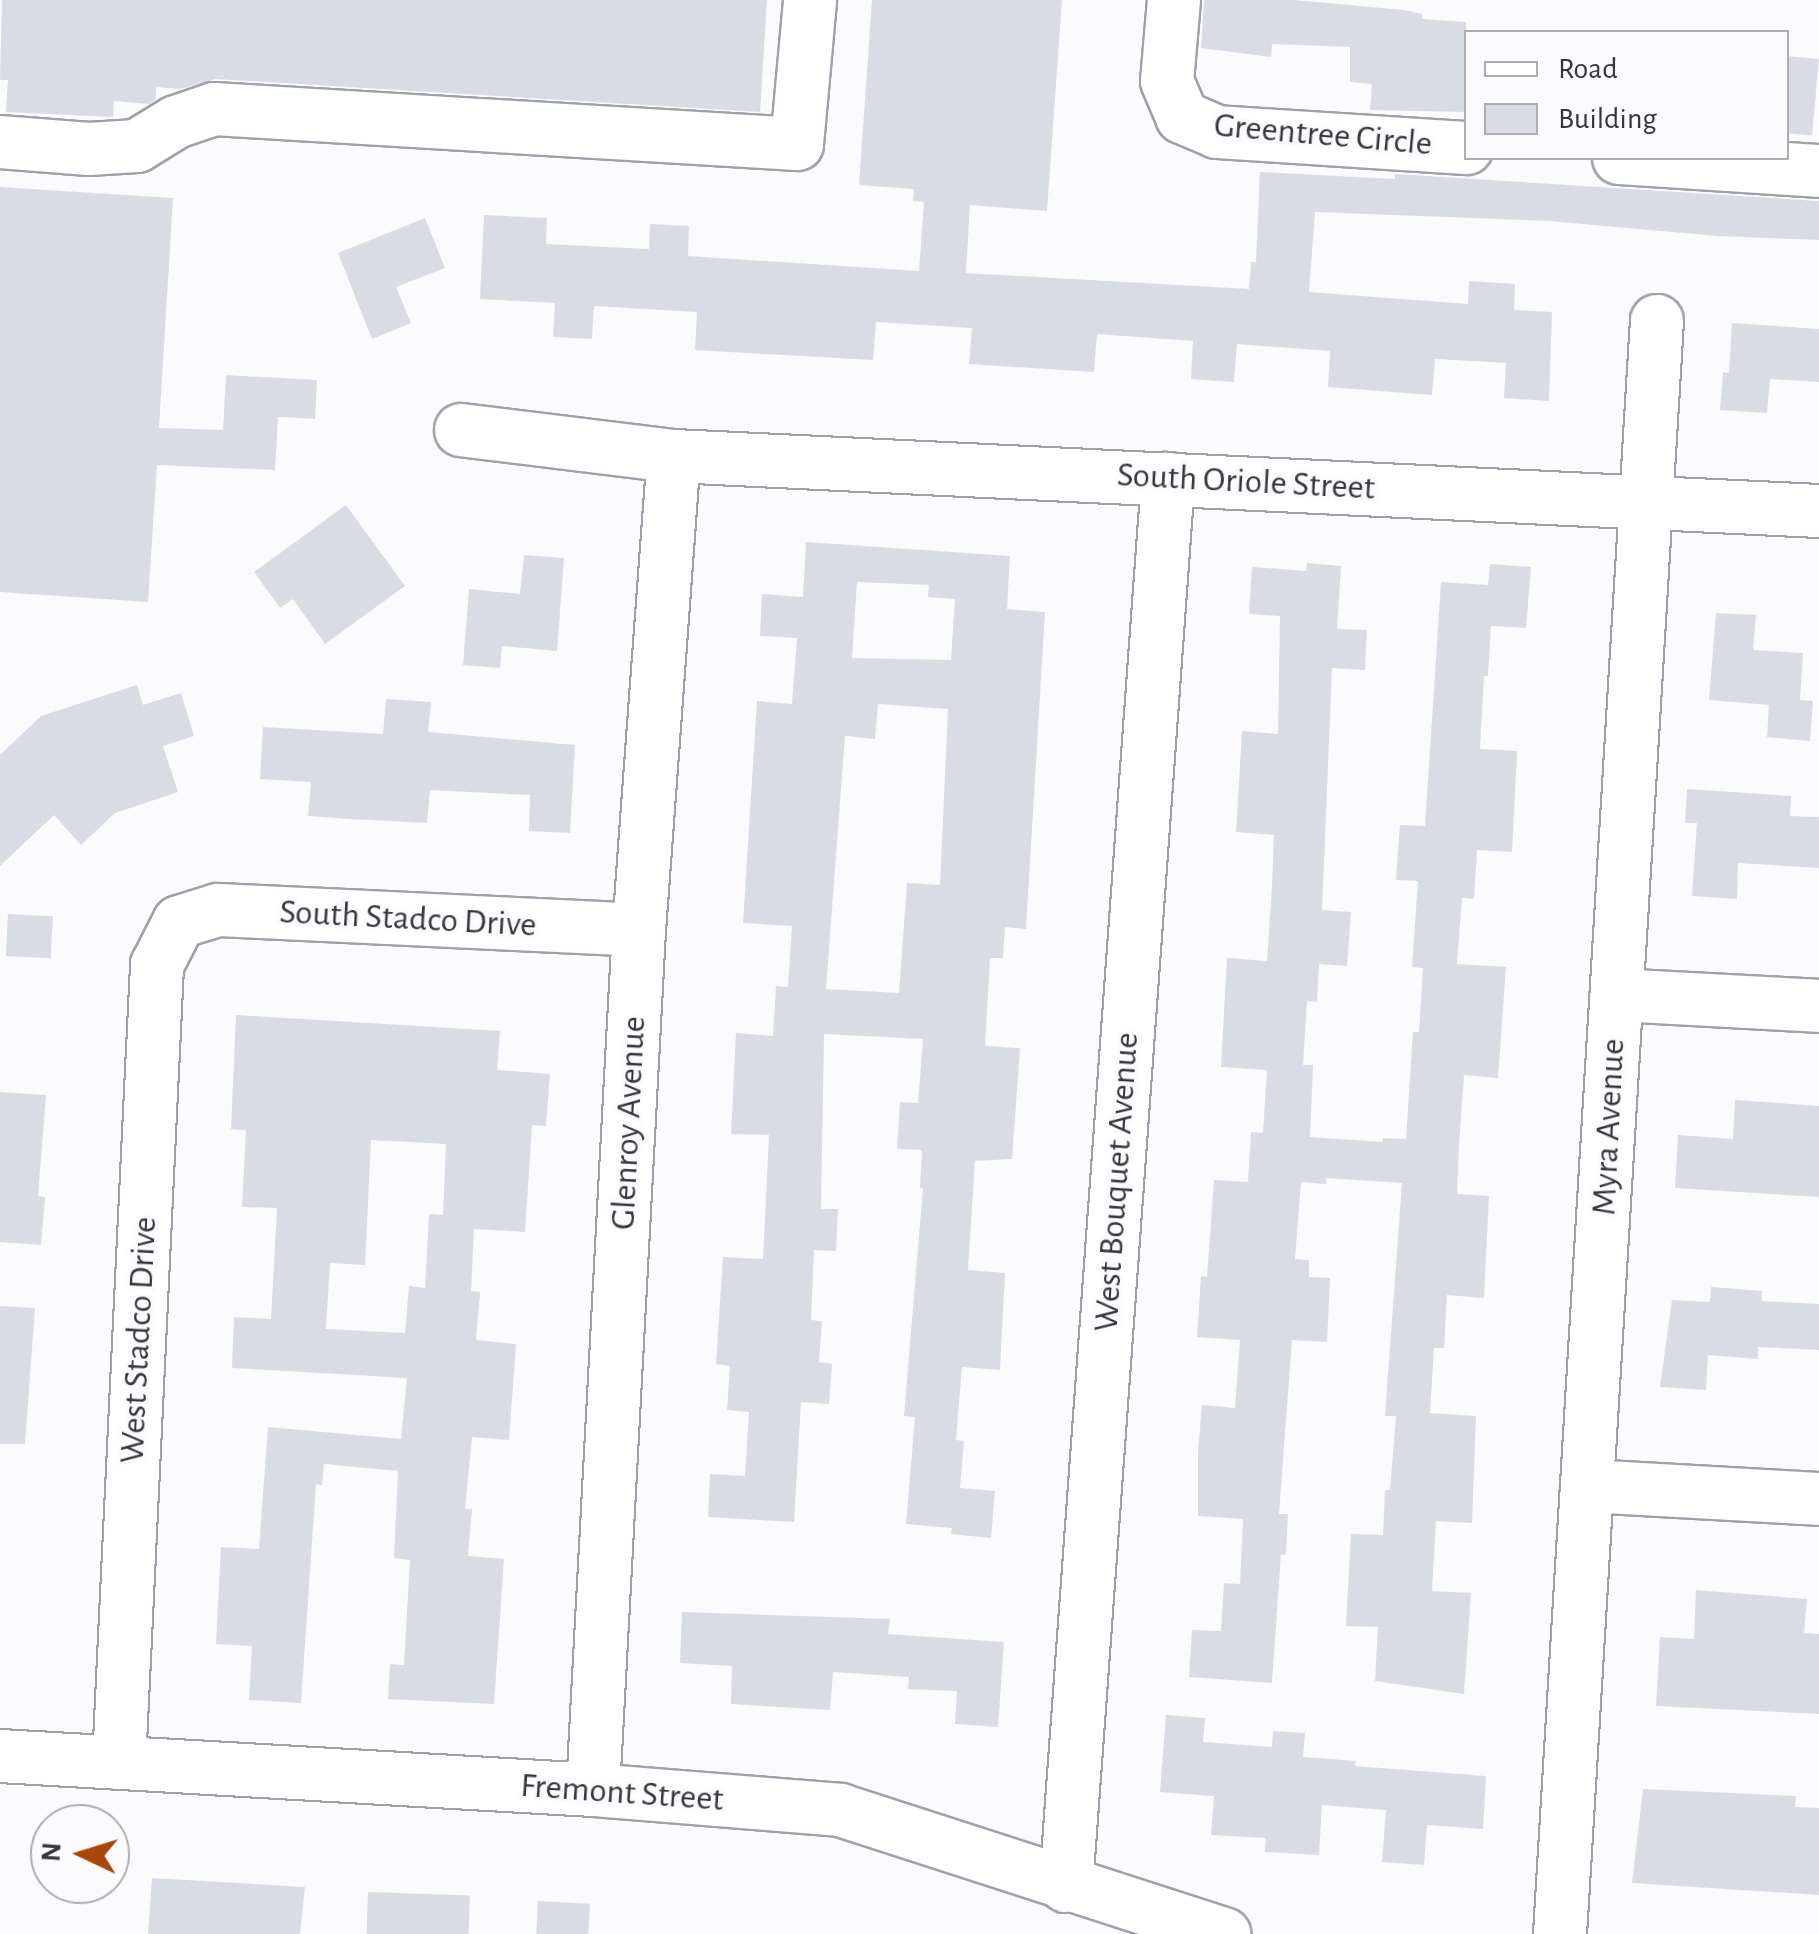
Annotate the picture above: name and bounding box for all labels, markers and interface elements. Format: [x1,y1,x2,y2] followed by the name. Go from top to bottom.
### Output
[1464,30,1789,160] legend
[1558,54,1618,84] text: Road
[1558,104,1657,134] text: Building
[1212,105,1434,165] street label: Greentree Circle
[1116,454,1376,510] street label: South Oriole Street
[278,891,538,947] street label: South Stadco Drive
[602,1015,656,1231] street label: Glenroy Avenue
[1086,1031,1148,1333] street label: West Bouquet Avenue
[1583,1038,1635,1216] street label: Myra Avenue
[112,1216,166,1464] street label: West Stadco Drive
[519,1765,725,1821] street label: Fremont Street
[30,1804,130,1904] north arrow
[37,1841,67,1863] text: N

